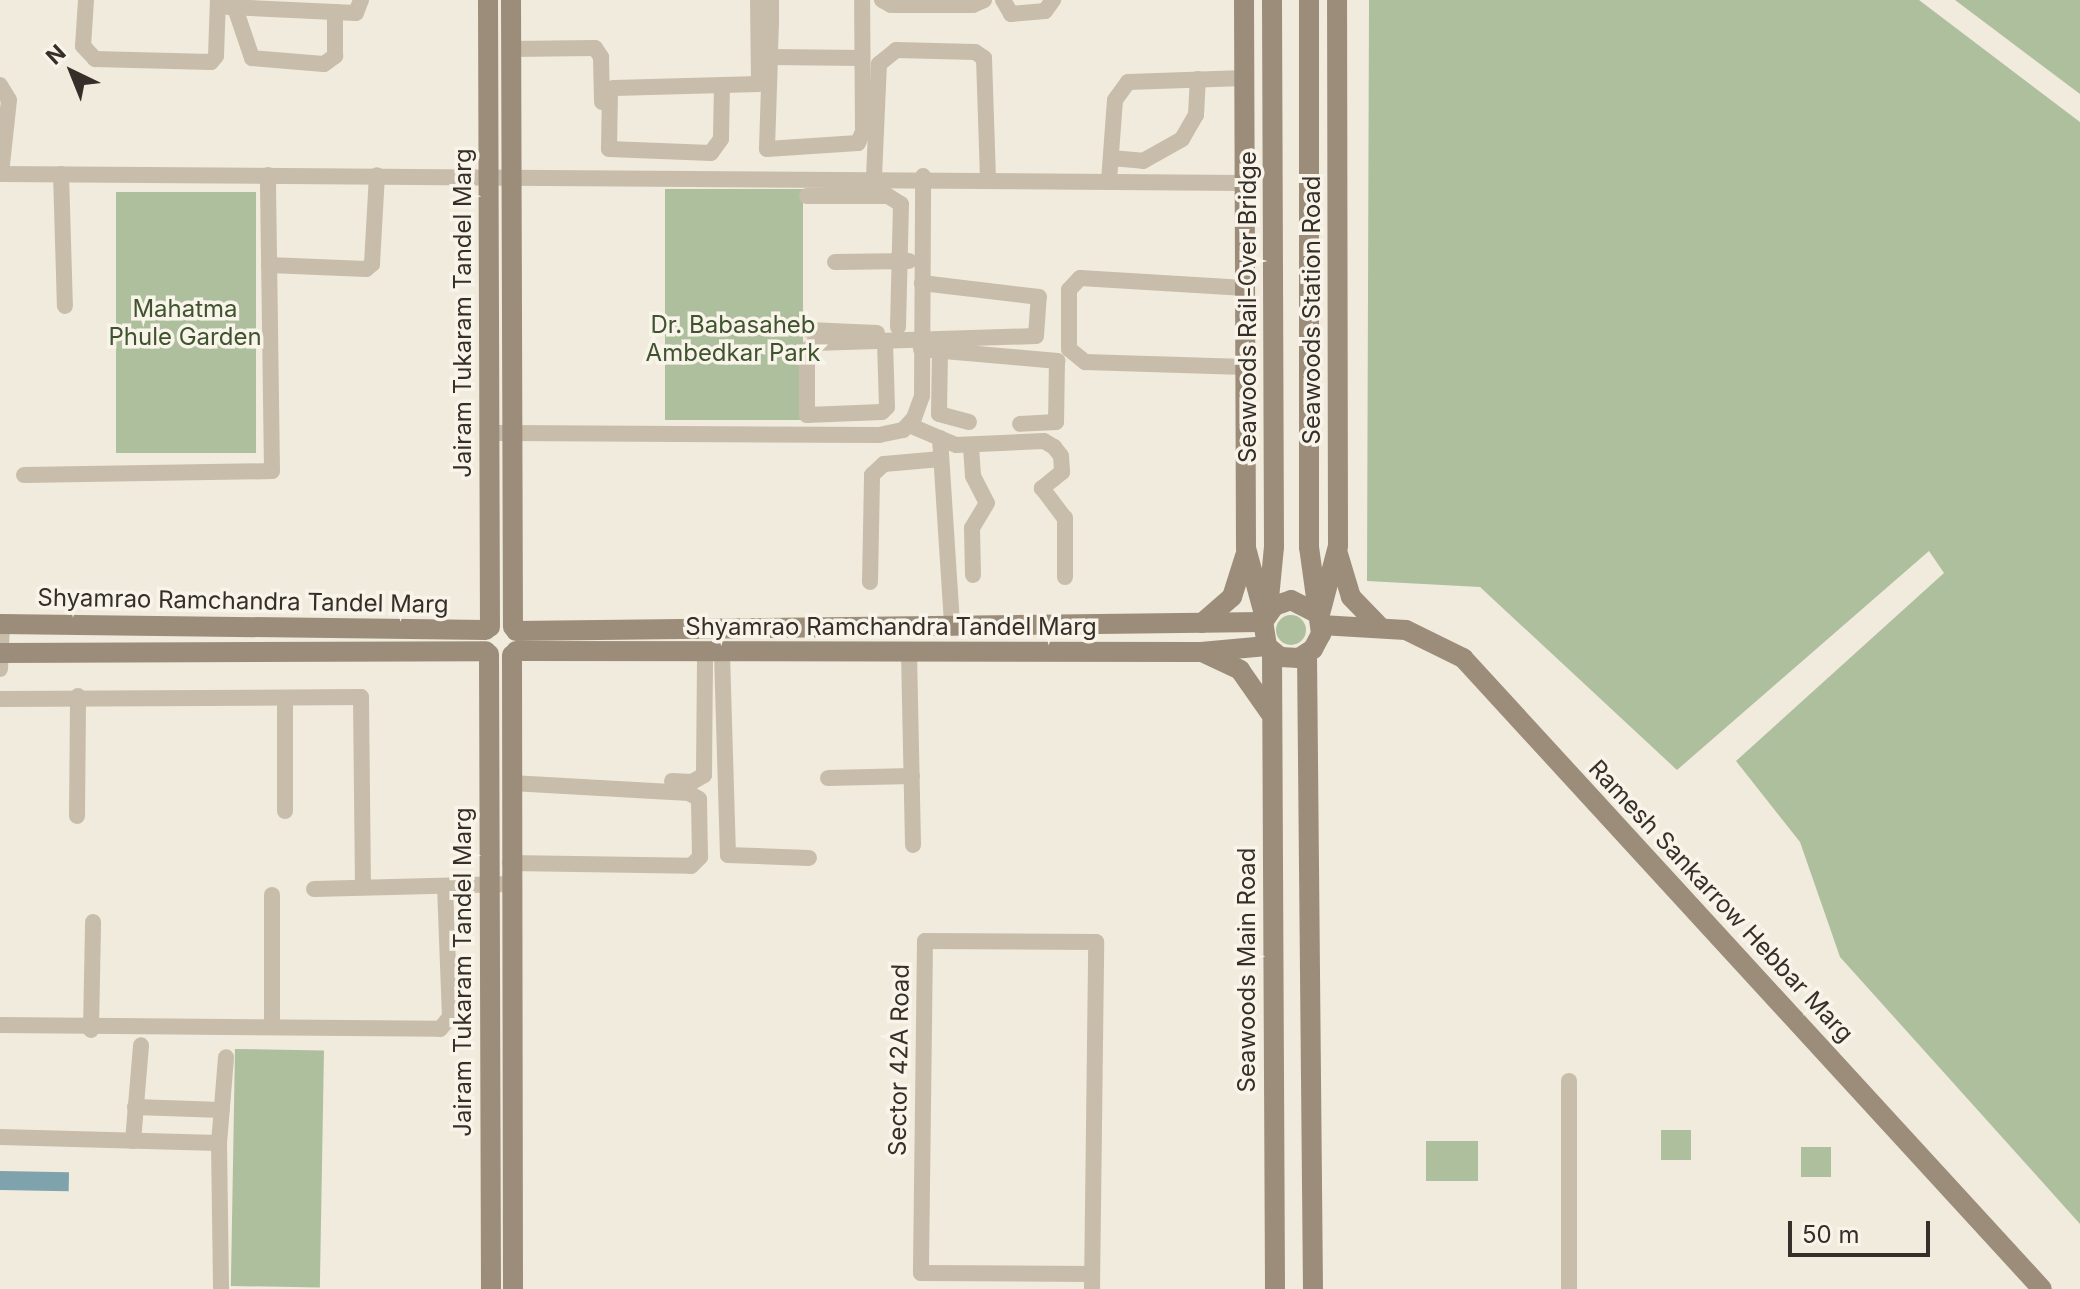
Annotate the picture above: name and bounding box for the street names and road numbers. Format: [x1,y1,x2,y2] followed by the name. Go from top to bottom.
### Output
[449,148,477,478] street label: Jairam Tukaram Tandel Marg
[1234,151,1262,463] street label: Seawoods Rail-Over Bridge
[1298,176,1326,444] street label: Seawoods Station Road
[37,583,449,619] street label: Shyamrao Ramchandra Tandel Marg
[685,613,1097,641] street label: Shyamrao Ramchandra Tandel Marg
[1583,754,1859,1048] street label: Ramesh Sankarrow Hebbar Marg
[449,807,477,1137] street label: Jairam Tukaram Tandel Marg
[1233,848,1261,1092] street label: Seawoods Main Road
[883,964,915,1156] street label: Sector 42A Road

